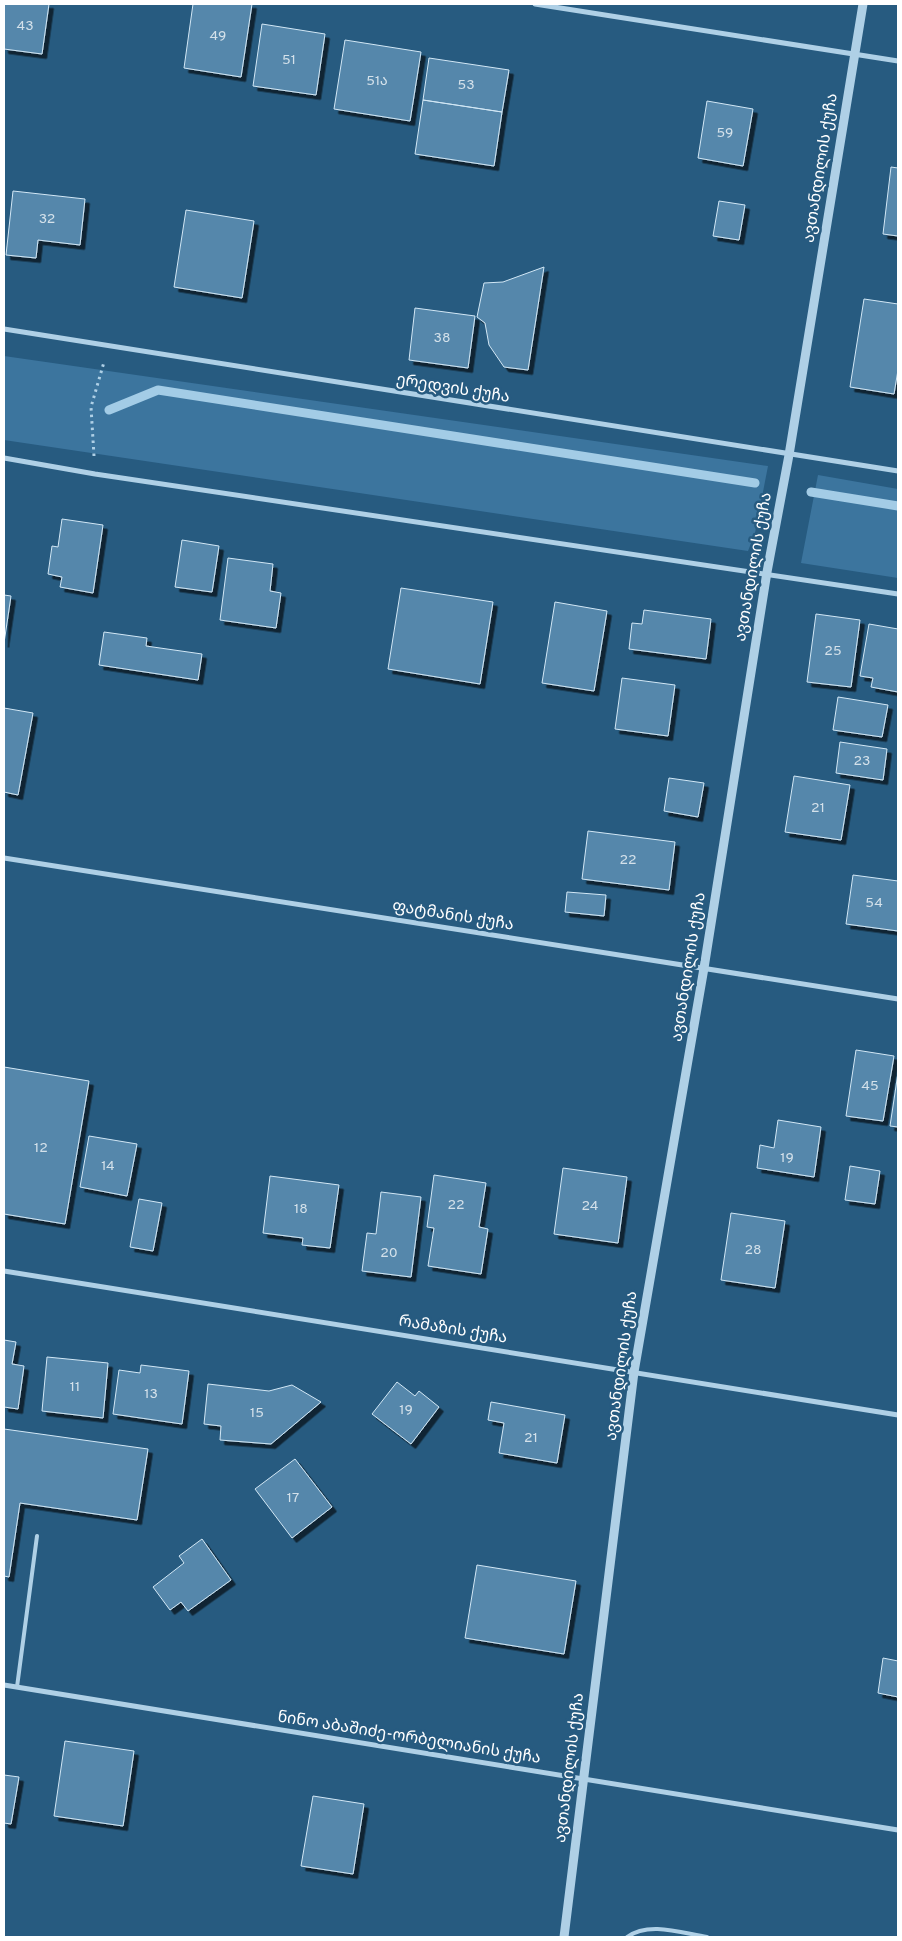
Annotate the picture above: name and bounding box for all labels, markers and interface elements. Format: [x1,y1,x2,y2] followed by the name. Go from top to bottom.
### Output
[16,18,34,35] house number: 43
[210,28,226,45] house number: 49
[282,52,296,69] house number: 51
[366,73,388,90] house number: 51ა
[457,77,475,94] house number: 53
[799,92,843,244] street label: ავთანდილის ქუჩა
[717,125,733,142] house number: 59
[39,211,55,228] house number: 32
[434,330,450,347] house number: 38
[395,370,511,408] street label: ერედვის ქუჩა
[731,491,777,643] street label: ავთანდილის ქუჩა
[824,643,842,660] house number: 25
[854,753,871,770] house number: 23
[811,800,825,817] house number: 21
[619,852,637,869] house number: 22
[667,891,711,1043] street label: ავთანდილის ქუჩა
[865,895,883,912] house number: 54
[391,897,515,935] street label: ფატმანის ქუჩა
[861,1078,879,1095] house number: 45
[34,1140,48,1157] house number: 12
[780,1150,794,1167] house number: 19
[101,1158,115,1175] house number: 14
[447,1197,465,1214] house number: 22
[581,1198,599,1215] house number: 24
[294,1201,308,1218] house number: 18
[744,1242,762,1259] house number: 28
[380,1245,398,1262] house number: 20
[602,1290,642,1442] street label: ავთანდილის ქუჩა
[397,1312,509,1348] street label: რამაზის ქუჩა
[70,1379,80,1396] house number: 11
[144,1386,158,1403] house number: 13
[399,1402,413,1419] house number: 19
[250,1405,264,1422] house number: 15
[524,1430,538,1447] house number: 21
[287,1490,299,1507] house number: 17
[551,1692,589,1844] street label: ავთანდილის ქუჩა
[276,1707,542,1769] street label: ნინო აბაშიძე-ორბელიანის ქუჩა

